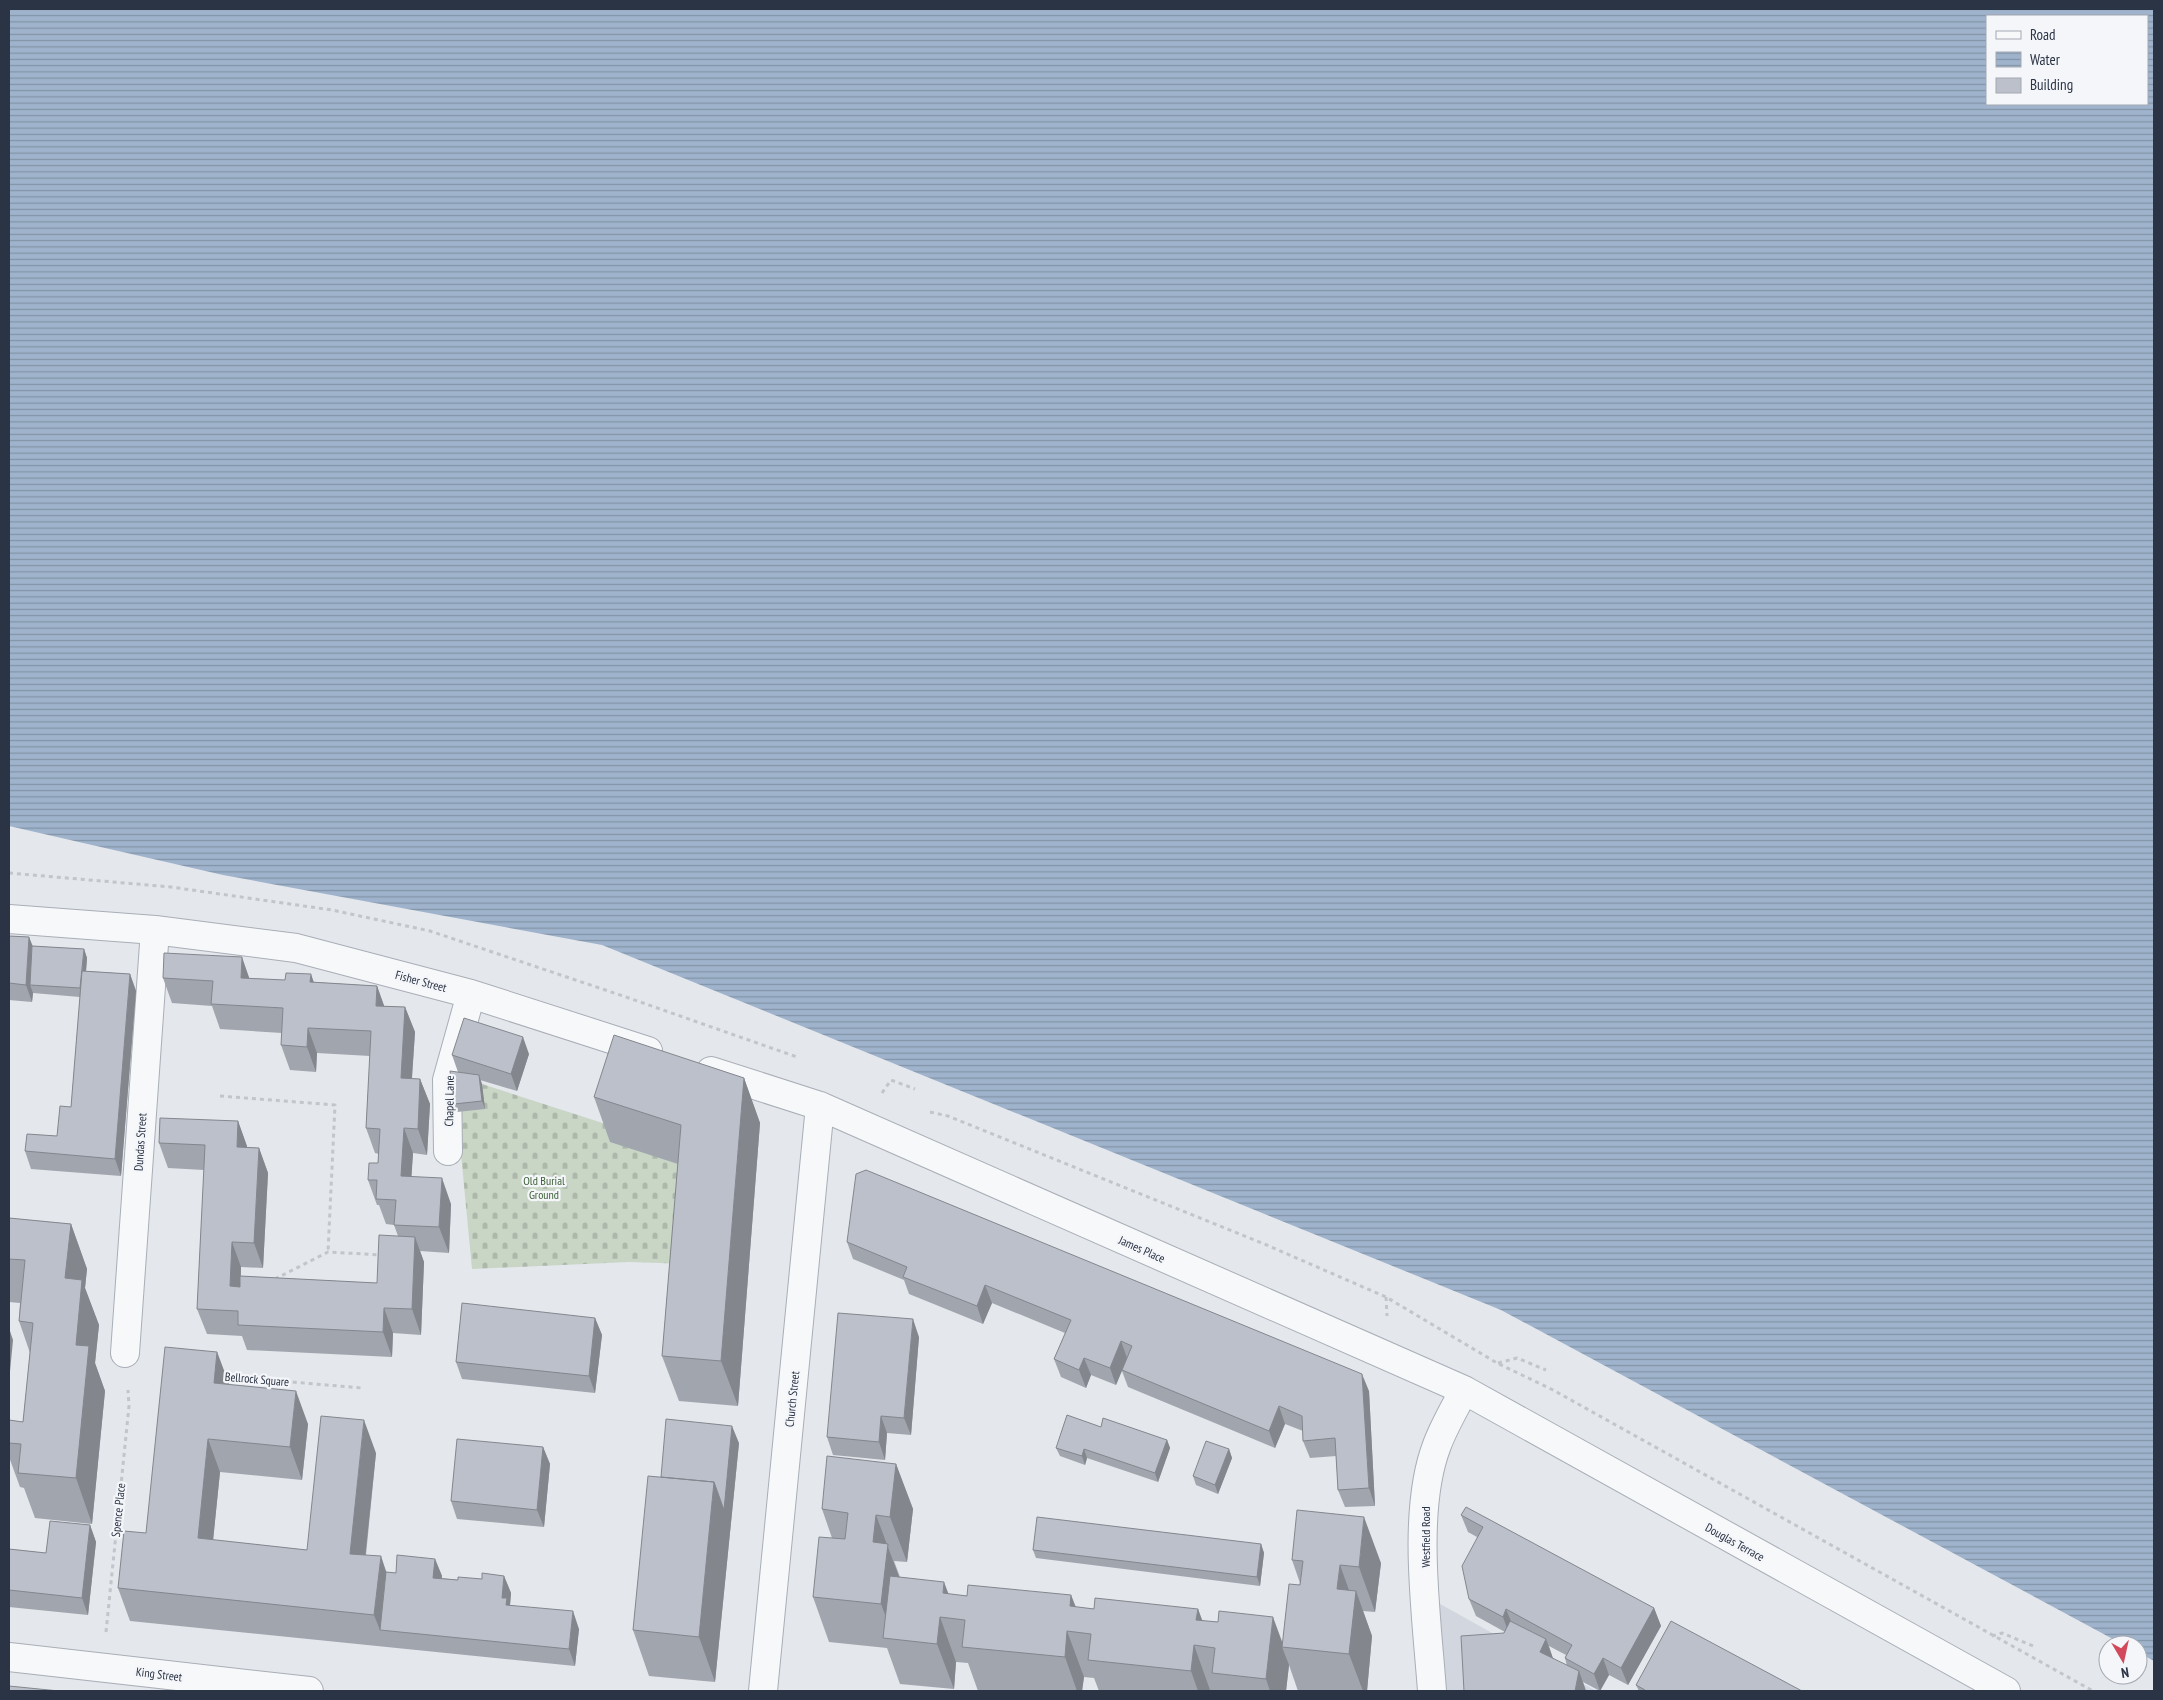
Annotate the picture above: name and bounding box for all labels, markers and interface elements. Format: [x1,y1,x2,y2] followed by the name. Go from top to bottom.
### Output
[1986,15,2148,105] legend
[2030,25,2056,44] text: Road
[2030,50,2061,69] text: Water
[2030,75,2073,94] text: Building
[394,967,449,995] street label: Fisher Street
[441,1075,457,1127] street label: Chapel Lane
[130,1112,150,1172] street label: Dundas Street
[523,1173,565,1202] park label: Old Burial Ground
[1116,1232,1168,1266] street label: James Place
[224,1369,290,1389] street label: Bellrock Square
[782,1370,802,1428] street label: Church Street
[108,1482,128,1538] street label: Spence Place
[1418,1506,1433,1568] street label: Westfield Road
[1703,1520,1767,1564] street label: Douglas Terrace
[2098,1635,2148,1685] north arrow
[2120,1663,2130,1682] text: N
[135,1664,184,1684] street label: King Street

